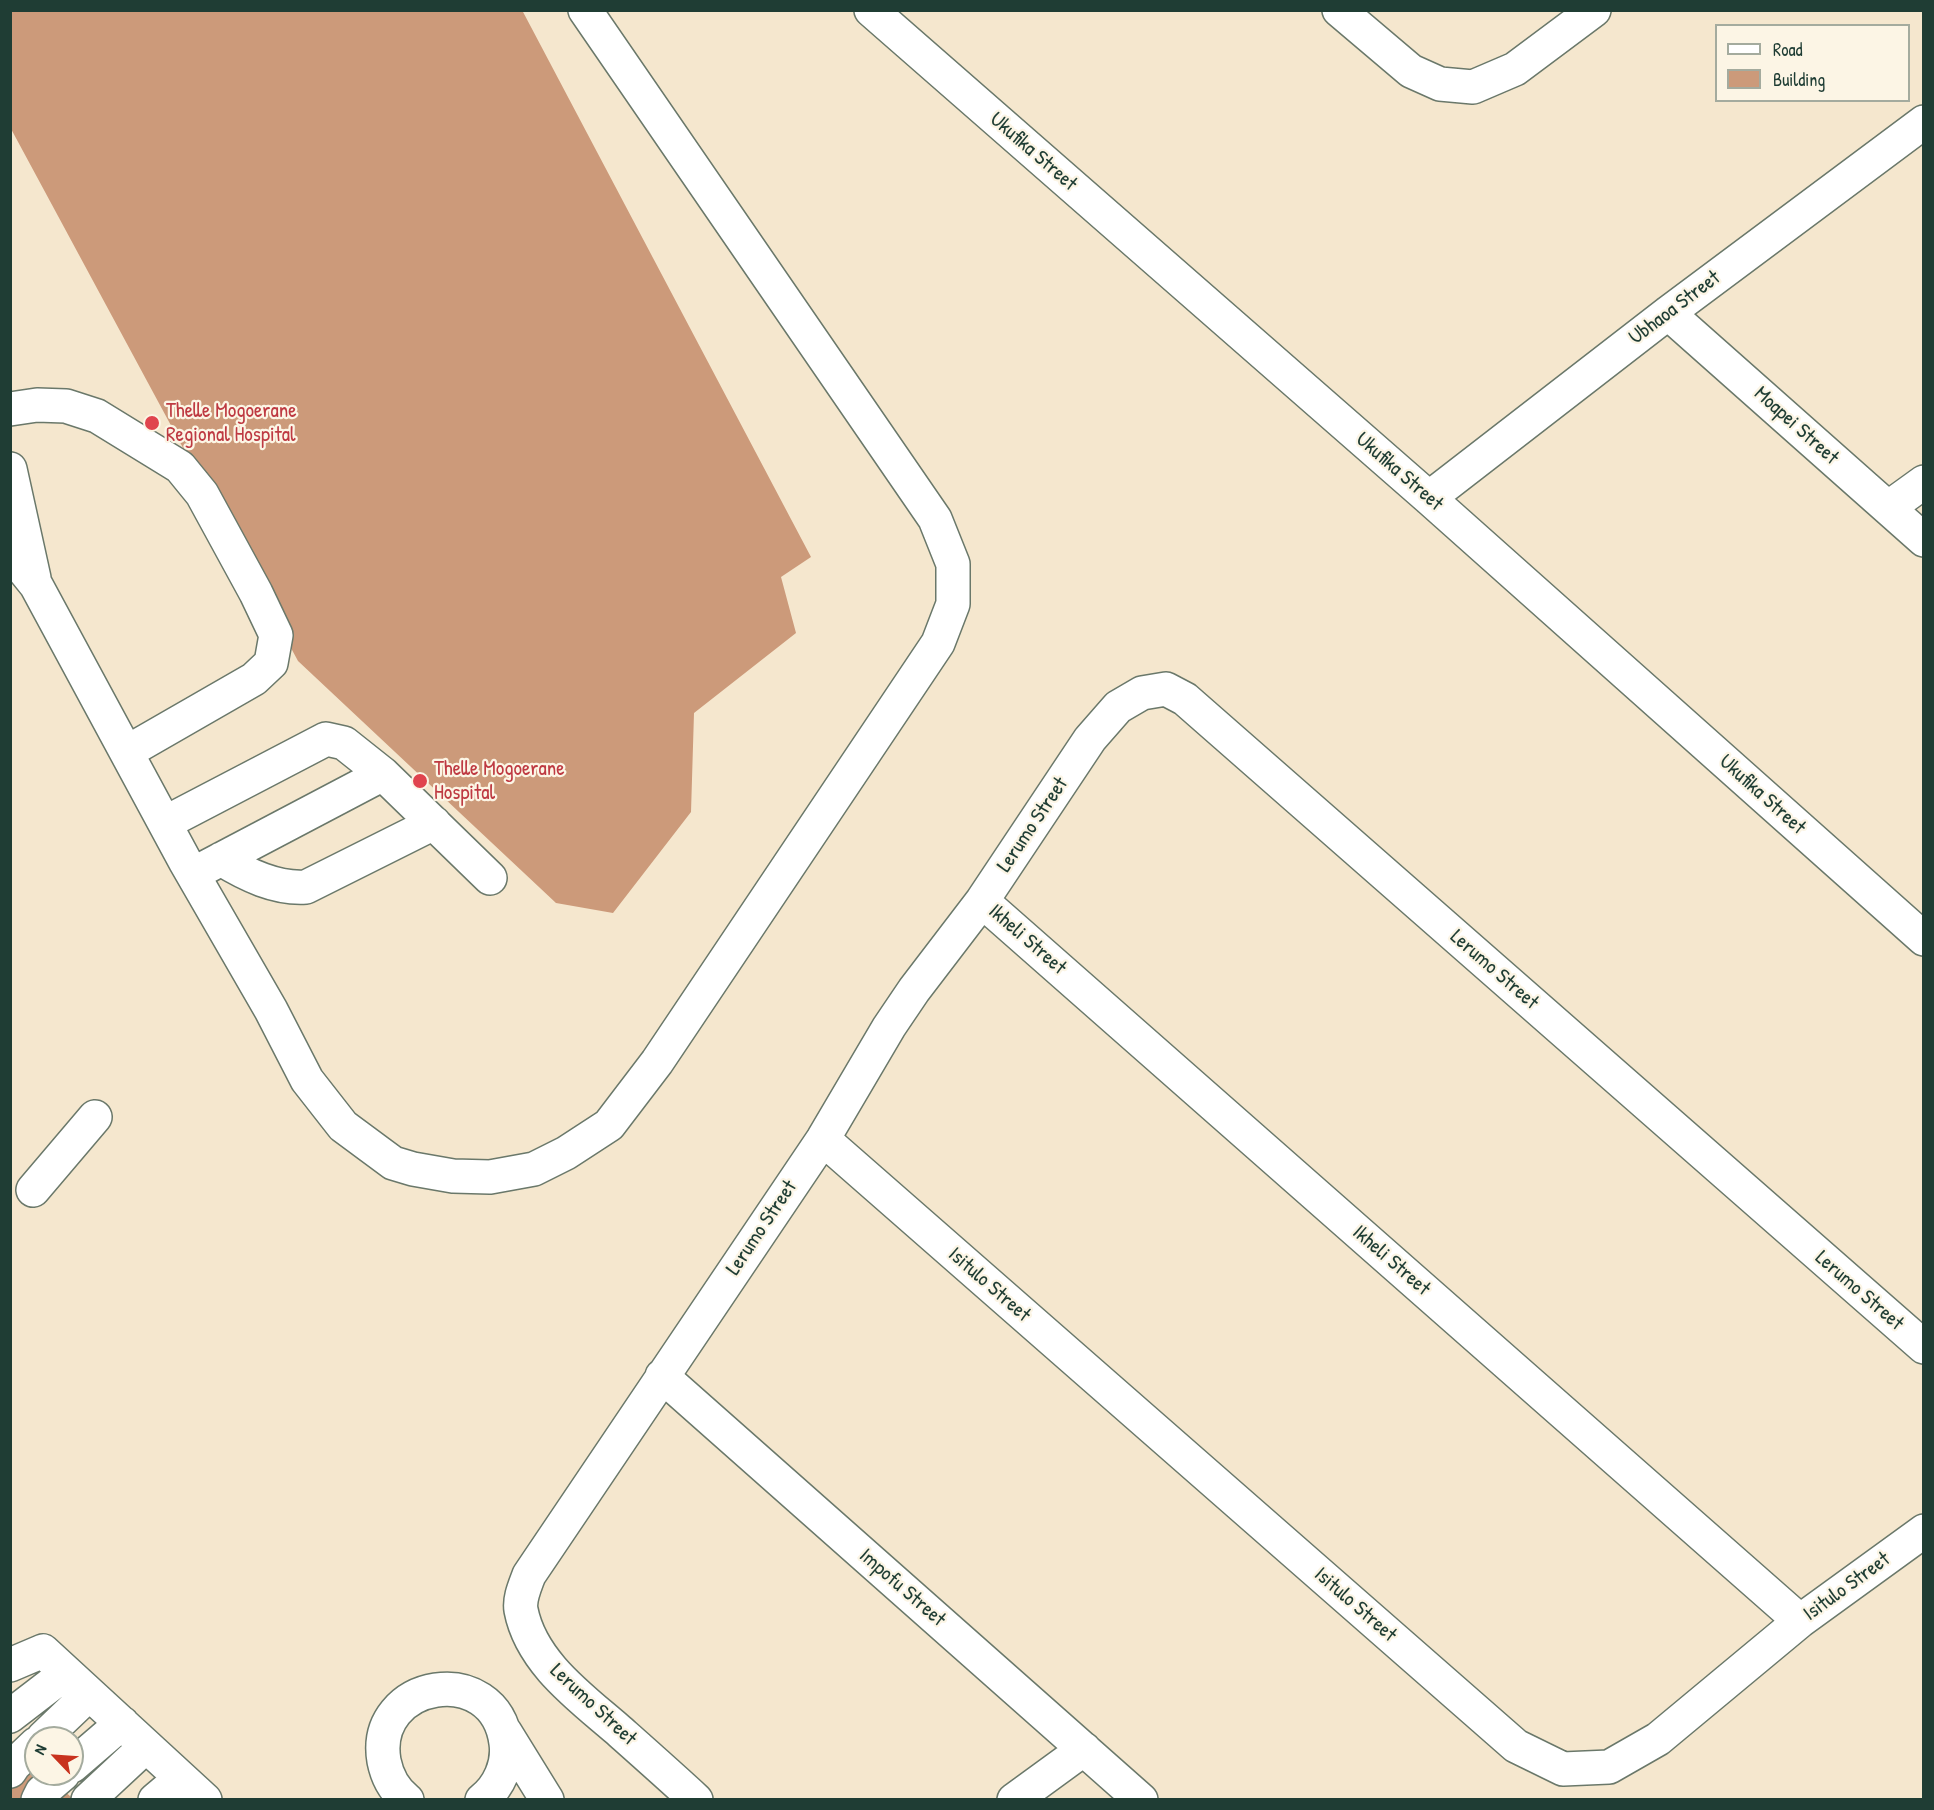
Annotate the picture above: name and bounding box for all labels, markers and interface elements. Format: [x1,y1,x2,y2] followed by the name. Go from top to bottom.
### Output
[1715,24,1910,102] legend
[1773,37,1803,62] text: Road
[1773,67,1825,92] text: Building
[984,107,1082,197] street label: Ukufika Street
[1624,266,1726,350] street label: Ubhaoa Street
[1749,382,1843,470] street label: Moapei Street
[166,398,297,448] place label: Thelle Mogoerane Regional Hospital
[143,414,161,432] marker: Thelle Mogoerane Regional Hospital
[1350,427,1448,517] street label: Ukufika Street
[1714,750,1810,840] street label: Ukufika Street
[434,756,565,806] place label: Thelle Mogoerane Hospital
[411,772,429,790] marker: Thelle Mogoerane Hospital
[992,773,1074,877] street label: Lerumo Street
[983,899,1071,981] street label: Ikheli Street
[1445,925,1543,1015] street label: Lerumo Street
[721,1176,803,1280] street label: Lerumo Street
[1347,1220,1435,1302] street label: Ikheli Street
[943,1242,1035,1328] street label: Isitulo Street
[1810,1246,1908,1336] street label: Lerumo Street
[854,1544,950,1632] street label: Impofu Street
[1799,1547,1895,1627] street label: Isitulo Street
[1309,1562,1401,1648] street label: Isitulo Street
[545,1659,641,1751] street label: Lerumo Street
[24,1726,84,1786] north arrow
[28,1741,51,1758] text: N

